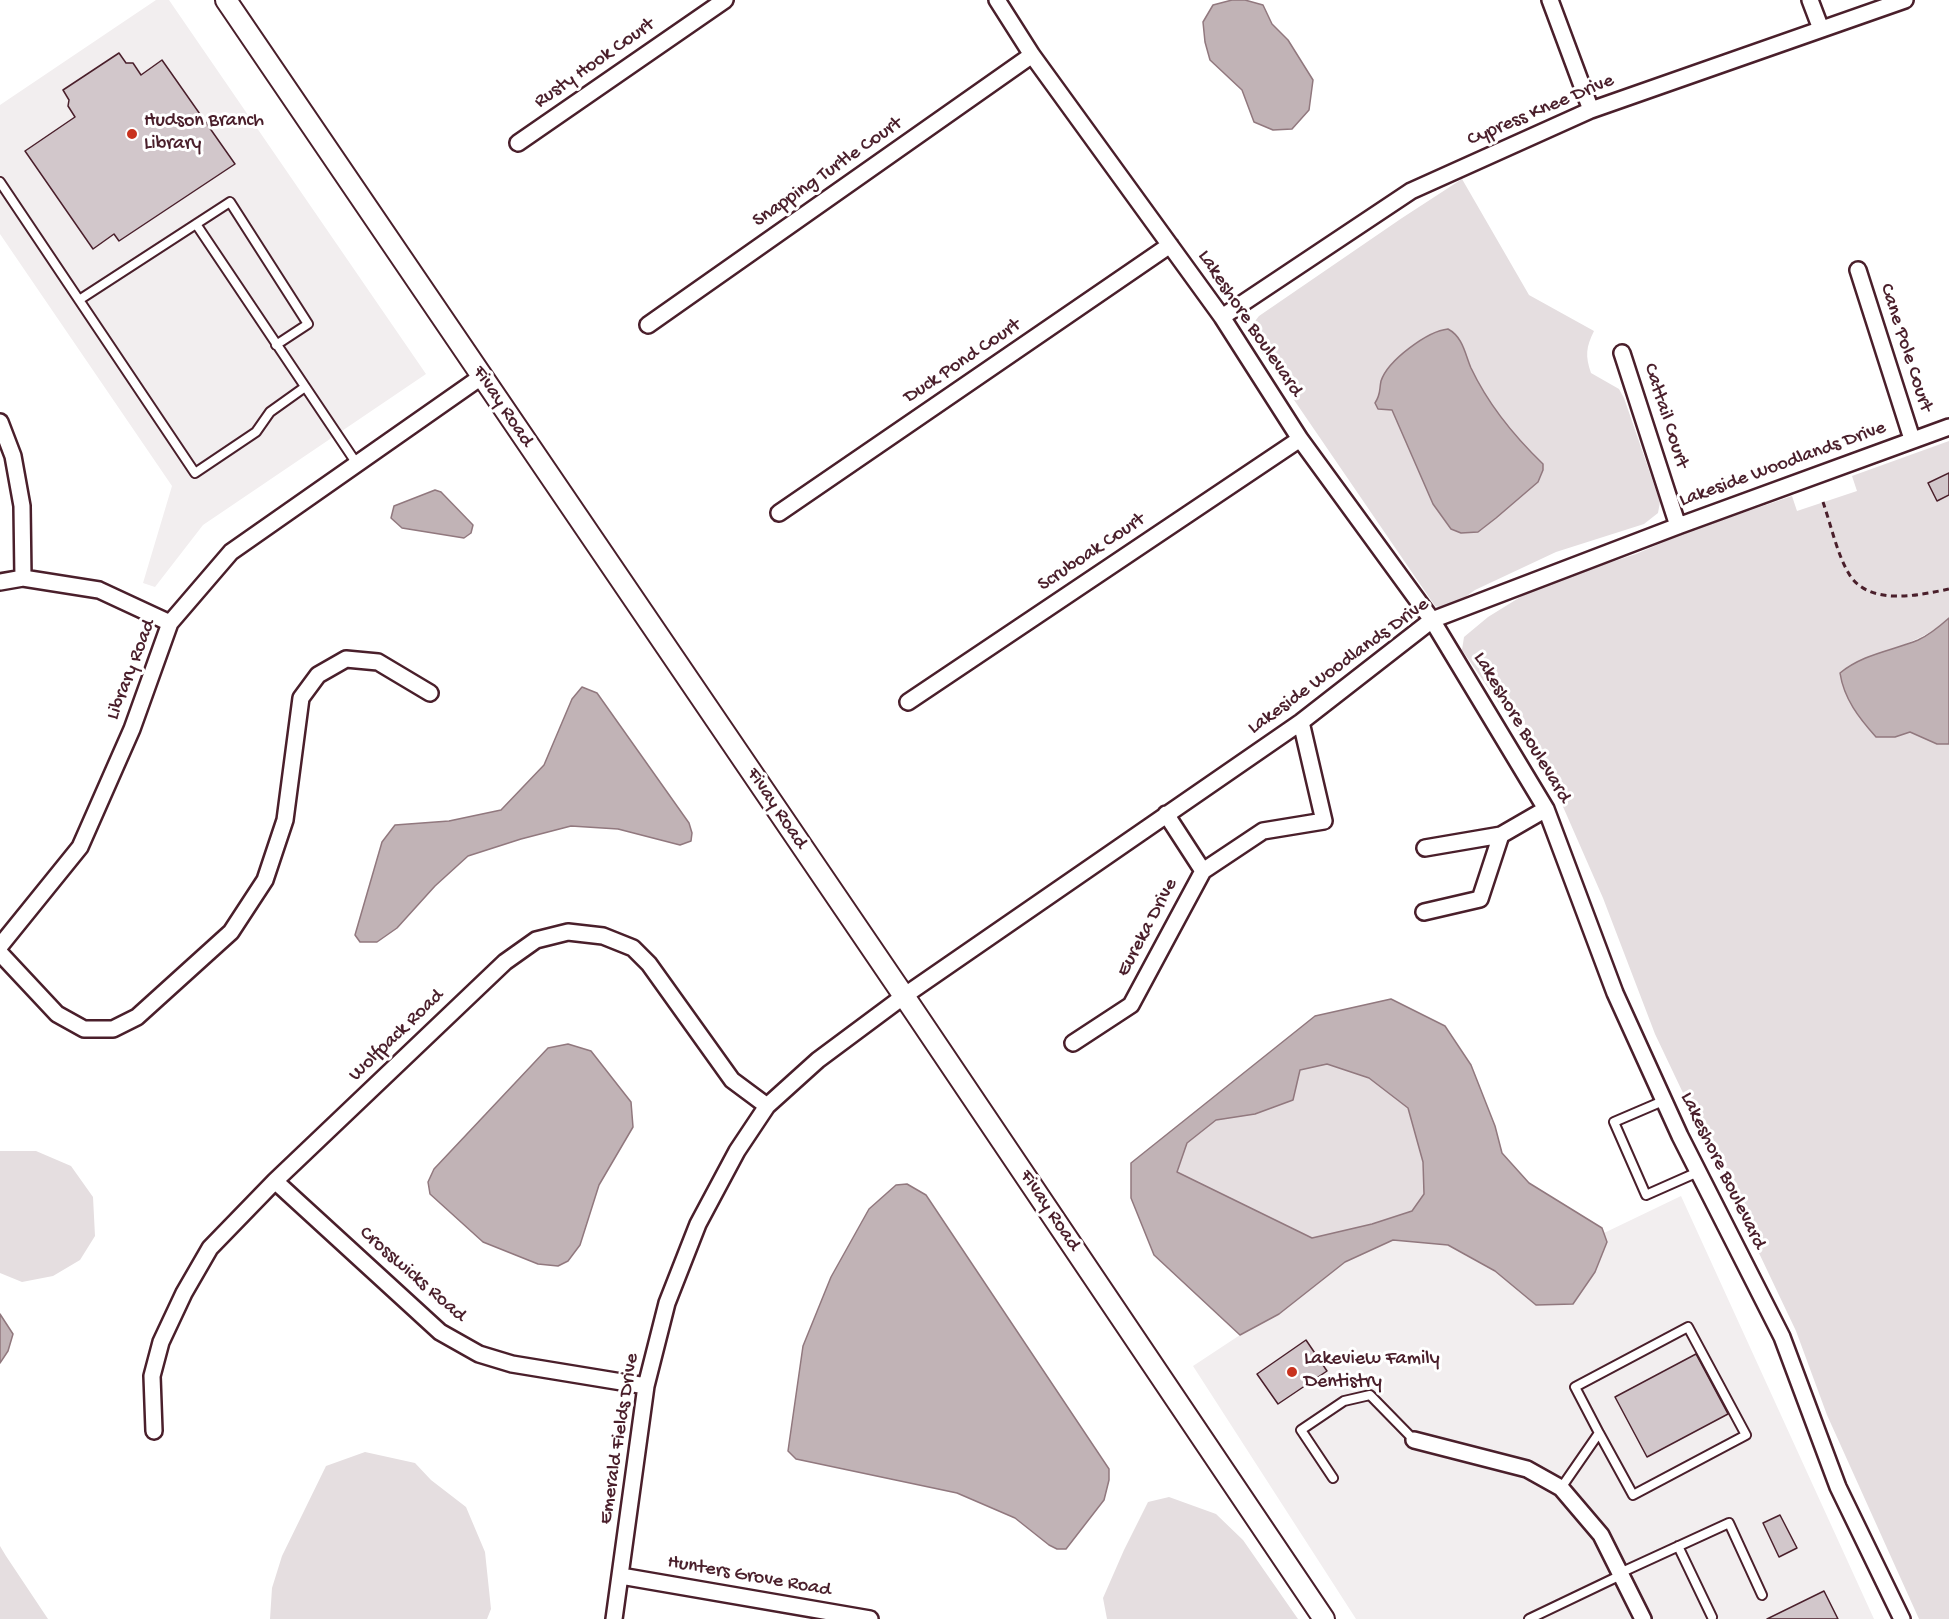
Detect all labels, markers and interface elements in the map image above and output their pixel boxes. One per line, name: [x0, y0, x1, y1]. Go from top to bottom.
street label: Rusty Hook Court: [530, 14, 660, 114]
street label: Cypress Knee Drive: [1464, 69, 1618, 153]
place label: Hudson Branch Library: [144, 110, 264, 157]
street label: Snapping Turtle Court: [749, 112, 907, 234]
marker: Hudson Branch Library: [125, 127, 139, 141]
street label: Lakeshore Boulevard: [1191, 246, 1307, 402]
street label: Cane Pole Court: [1873, 281, 1937, 415]
street label: Duck Pond Court: [900, 314, 1026, 410]
street label: Cattail Court: [1637, 361, 1693, 471]
street label: Fivay Road: [466, 362, 538, 452]
street label: Lakeside Woodlands Drive: [1676, 416, 1890, 514]
street label: Scruboak Court: [1034, 508, 1150, 598]
street label: Lakeside Woodlands Drive: [1244, 593, 1434, 741]
street label: Library Road: [102, 616, 162, 724]
street label: Lakeshore Boulevard: [1466, 648, 1576, 808]
street label: Fivay Road: [740, 764, 812, 854]
street label: Eureka Drive: [1112, 875, 1184, 981]
street label: Wolfpack Road: [344, 985, 450, 1087]
street label: Lakeshore Boulevard: [1674, 1089, 1770, 1253]
street label: Fivay Road: [1013, 1166, 1085, 1256]
street label: Crosswicks Road: [353, 1222, 471, 1328]
place label: Lakeview Family Dentistry: [1304, 1348, 1440, 1395]
street label: Emerald Fields Drive: [595, 1352, 645, 1526]
marker: Lakeview Family Dentistry: [1285, 1365, 1299, 1379]
street label: Hunters Grove Road: [665, 1551, 833, 1603]

